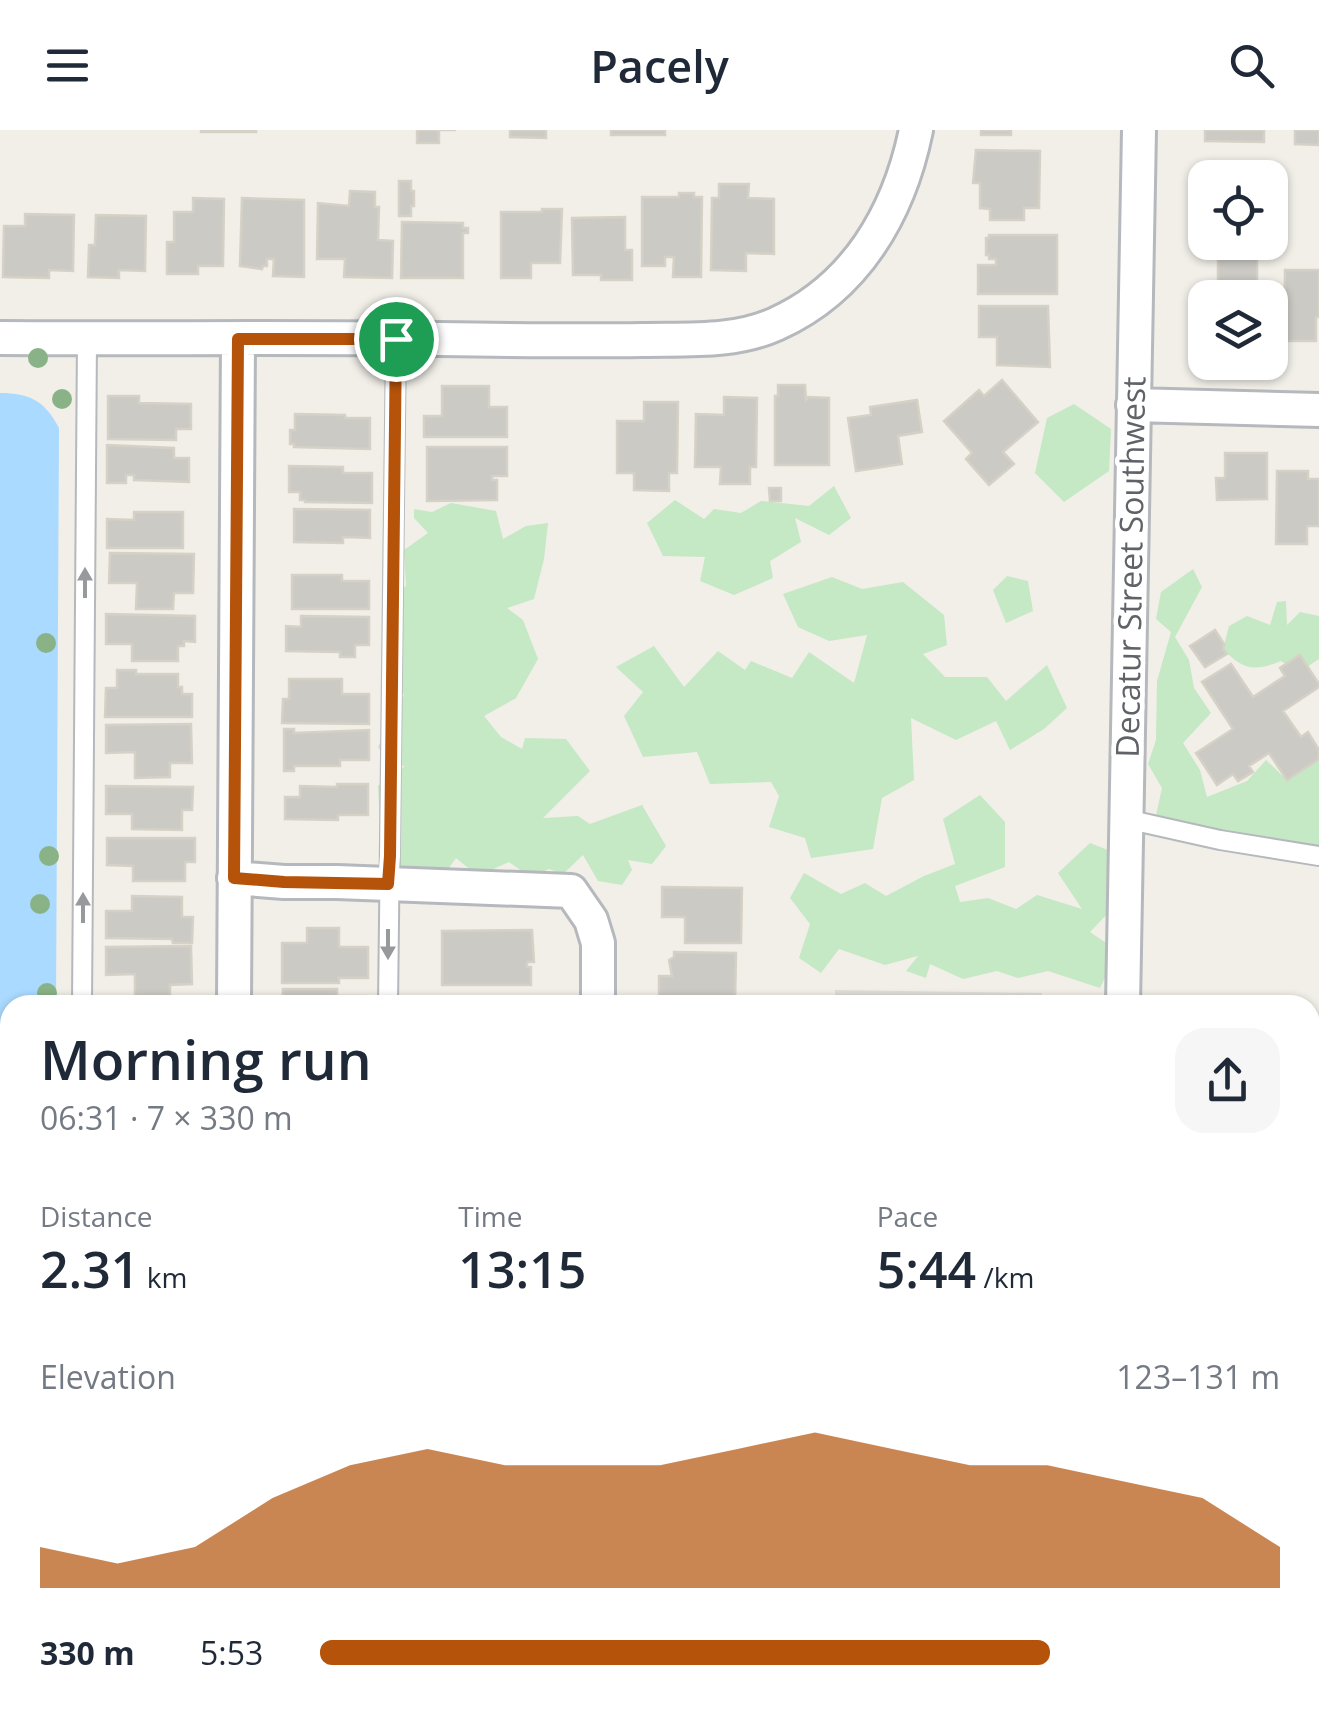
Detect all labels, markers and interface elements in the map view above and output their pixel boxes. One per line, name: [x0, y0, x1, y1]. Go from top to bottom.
text: Pacely: [590, 35, 729, 96]
icon: menu: [40, 38, 95, 93]
icon: search: [1224, 38, 1279, 93]
map controls: [1188, 160, 1288, 380]
button: locate: [1188, 160, 1288, 260]
button: layers: [1188, 280, 1288, 380]
pin: [354, 297, 439, 382]
icon: arrive: [369, 312, 424, 367]
street label: Decatur Street Southwest: [1105, 376, 1154, 758]
one-way arrow: [77, 566, 93, 598]
one-way arrow: [75, 891, 91, 923]
one-way arrow: [380, 929, 396, 961]
text: Morning run: [40, 1021, 372, 1096]
button: share: [1175, 1028, 1280, 1133]
text: 06:31 · 7 × 330 m: [40, 1096, 293, 1139]
text: Distance: [40, 1197, 153, 1235]
text: Time: [458, 1197, 522, 1235]
text: Pace: [877, 1197, 938, 1235]
text: 2.31: [40, 1235, 139, 1303]
text: 13:15: [458, 1235, 586, 1303]
text: 5:44: [877, 1235, 976, 1303]
text: km: [139, 1258, 187, 1296]
text: /km: [976, 1258, 1034, 1296]
text: Elevation: [40, 1355, 176, 1398]
text: 123–131 m: [1116, 1355, 1280, 1398]
text: 330 m: [40, 1631, 135, 1674]
text: 5:53: [200, 1631, 263, 1674]

